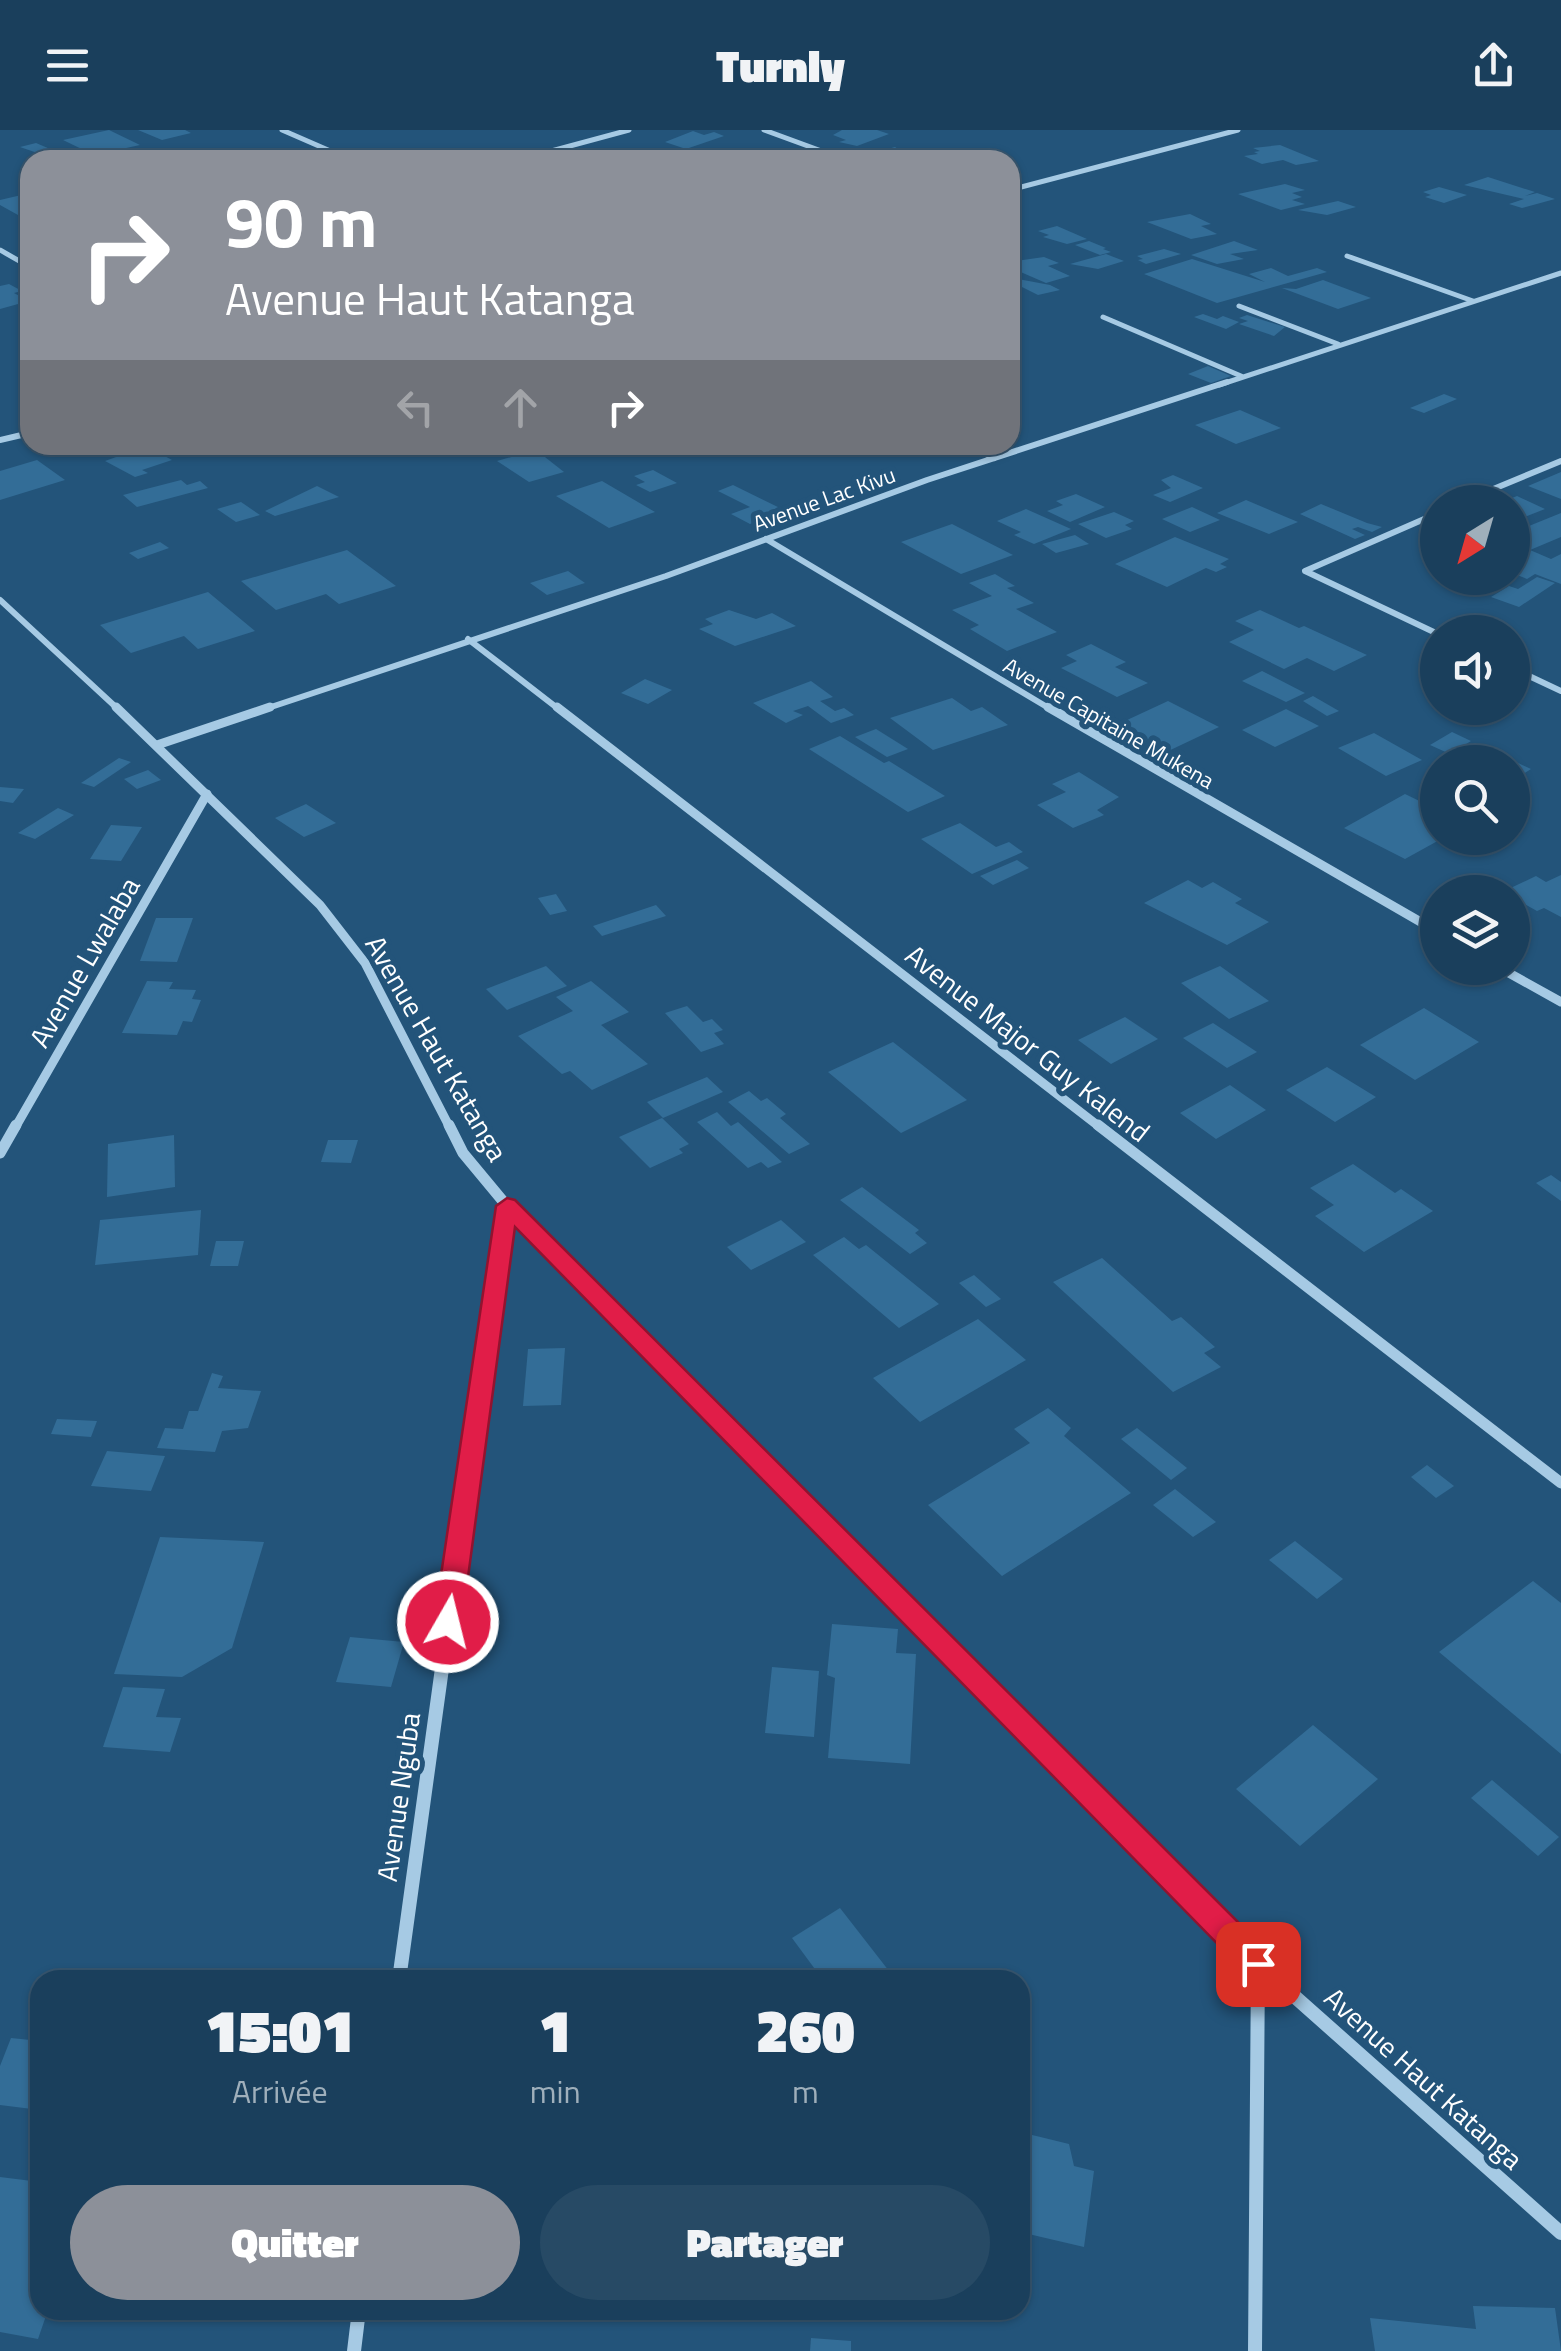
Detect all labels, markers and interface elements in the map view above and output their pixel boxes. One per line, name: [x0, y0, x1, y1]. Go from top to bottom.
text: Turnly: [716, 31, 845, 99]
icon: menu: [40, 38, 95, 93]
icon: share: [1466, 38, 1521, 93]
text: 90 m: [225, 168, 378, 274]
icon: right: [60, 190, 190, 320]
text: Avenue Haut Katanga: [225, 264, 635, 332]
icon: left: [388, 380, 443, 435]
icon: ahead: [493, 380, 548, 435]
icon: right: [598, 380, 653, 435]
street label: Avenue Lac Kivu: [748, 458, 900, 540]
north arrow: [1420, 485, 1530, 595]
map controls: [1420, 485, 1530, 985]
button: sound: [1420, 615, 1530, 725]
street label: Avenue Capitaine Mukena: [997, 649, 1221, 797]
button: search: [1420, 745, 1530, 855]
street label: Avenue Lwalaba: [18, 869, 150, 1055]
button: layers: [1420, 875, 1530, 985]
street label: Avenue Haut Katanga: [355, 927, 519, 1169]
street label: Avenue Major Guy Kalend: [896, 934, 1160, 1152]
position arrow: [396, 1570, 500, 1674]
street label: Avenue Nguba: [365, 1710, 431, 1884]
pin: [1216, 1922, 1301, 2007]
icon: arrive: [1231, 1937, 1286, 1992]
street label: Avenue Haut Katanga: [1315, 1977, 1533, 2179]
text: 15:01: [205, 1984, 354, 2075]
text: 1: [539, 1984, 572, 2075]
text: 260: [756, 1984, 855, 2075]
text: Arrivée: [232, 2067, 328, 2115]
text: min: [530, 2067, 581, 2115]
text: m: [792, 2067, 819, 2115]
button: Quitter: [70, 2185, 520, 2300]
button: Partager: [540, 2185, 990, 2300]

